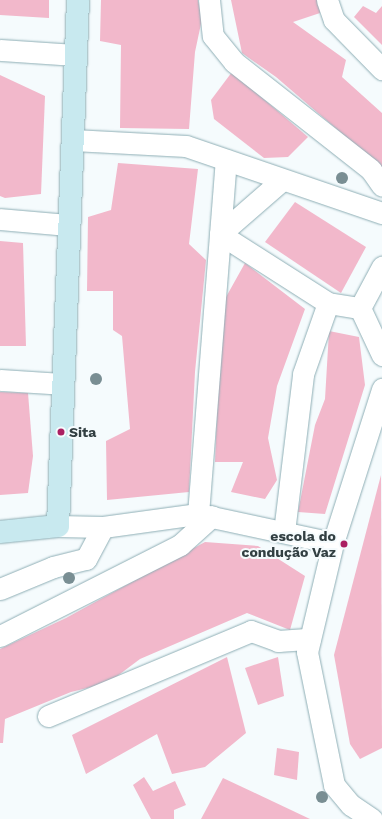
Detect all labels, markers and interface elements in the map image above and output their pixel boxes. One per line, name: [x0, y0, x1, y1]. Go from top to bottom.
place label: Sita: [69, 424, 96, 440]
marker: Sita: [56, 427, 66, 437]
place label: escola do condução Vaz: [241, 528, 336, 560]
marker: escola do condução Vaz: [339, 539, 349, 549]

